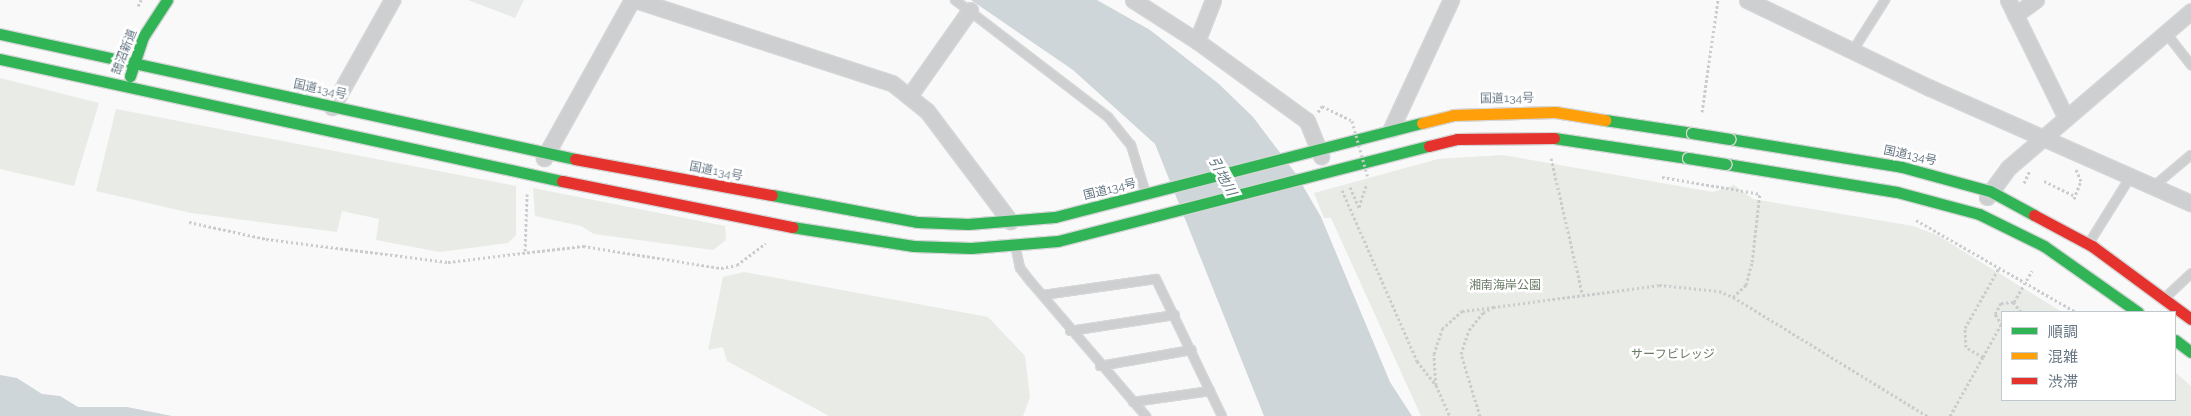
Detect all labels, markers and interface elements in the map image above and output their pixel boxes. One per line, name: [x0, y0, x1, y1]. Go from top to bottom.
street label: 鵠沼新道: [110, 27, 140, 77]
street label: 国道134号: [292, 77, 348, 103]
street label: 国道134号: [1480, 91, 1534, 107]
street label: 国道134号: [1882, 143, 1938, 169]
water label: 引地川: [1206, 154, 1240, 198]
street label: 国道134号: [688, 160, 744, 184]
street label: 国道134号: [1082, 176, 1138, 204]
park label: 湘南海岸公園: [1469, 279, 1541, 293]
legend: [2001, 311, 2176, 401]
text: 順調: [2048, 323, 2078, 341]
park label: サーフビレッジ: [1631, 348, 1715, 362]
text: 混雑: [2048, 348, 2078, 366]
text: 渋滞: [2048, 373, 2078, 391]

